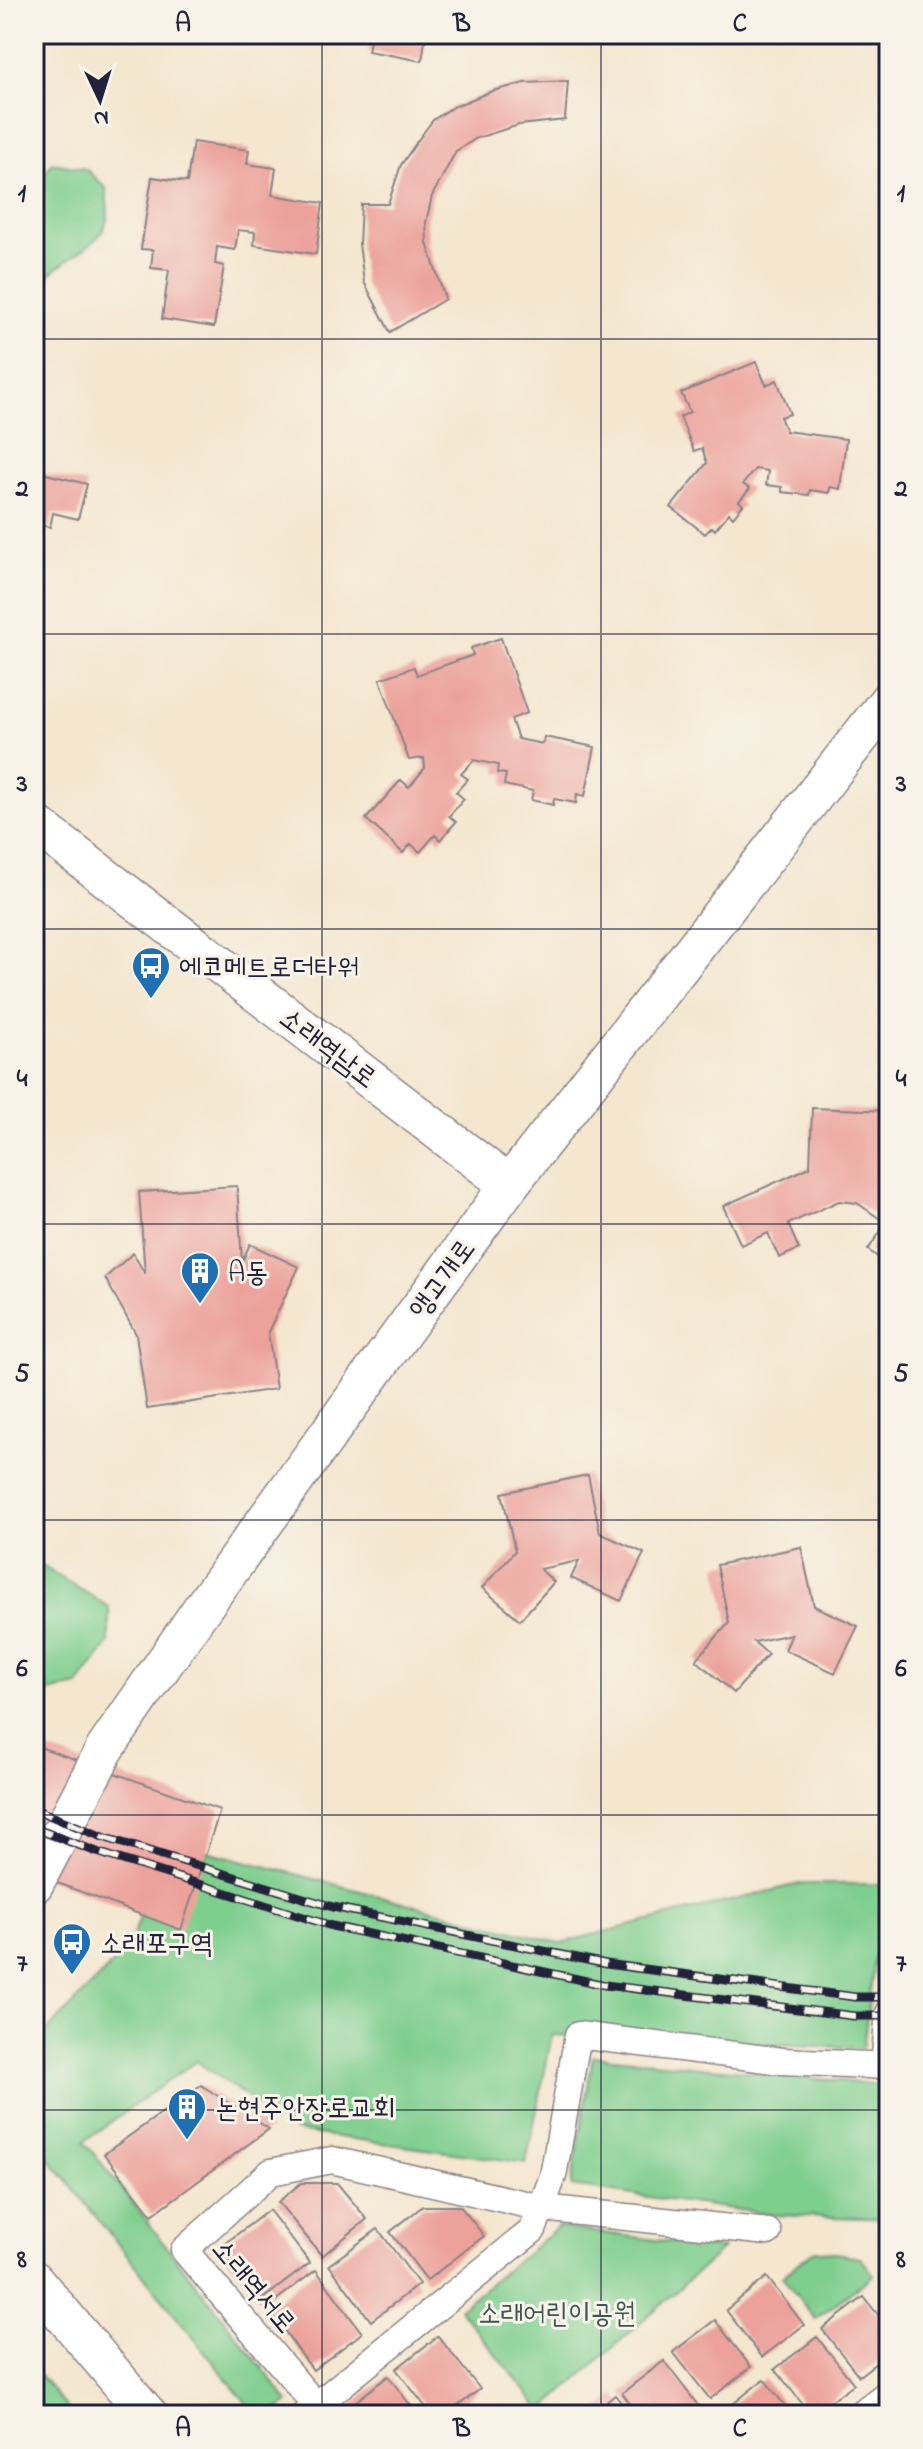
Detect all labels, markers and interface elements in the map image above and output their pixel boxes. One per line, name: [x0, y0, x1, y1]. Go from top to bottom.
text: A: [175, 6, 191, 44]
text: B: [452, 6, 471, 44]
text: C: [733, 6, 747, 44]
north arrow: [60, 60, 140, 140]
text: N: [93, 100, 110, 133]
text: 1: [18, 176, 27, 214]
text: 1: [897, 176, 906, 214]
text: 2: [15, 471, 29, 509]
text: 2: [894, 471, 908, 509]
text: 3: [16, 766, 28, 804]
text: 3: [895, 766, 907, 804]
bus stop icon: 에코메트로더타워: [130, 945, 172, 1000]
place label: 에코메트로더타워: [179, 949, 359, 990]
street label: 소래역남로: [270, 1000, 384, 1100]
text: 4: [17, 1061, 28, 1099]
text: 4: [896, 1061, 907, 1099]
street label: 앵고개로: [401, 1232, 487, 1329]
building icon: A동: [179, 1250, 221, 1305]
place label: A동: [228, 1254, 268, 1295]
text: 5: [15, 1356, 30, 1394]
text: 5: [894, 1356, 909, 1394]
text: 6: [16, 1651, 28, 1689]
text: 6: [895, 1651, 907, 1689]
bus stop icon: 소래포구역: [51, 1921, 93, 1976]
place label: 소래포구역: [100, 1925, 213, 1966]
text: 7: [17, 1946, 28, 1984]
text: 7: [896, 1946, 907, 1984]
building icon: 논현주안장로교회: [166, 2086, 208, 2141]
place label: 논현주안장로교회: [215, 2090, 395, 2131]
street label: 소래역서로: [200, 2231, 304, 2344]
text: 8: [16, 2242, 27, 2280]
text: 8: [895, 2242, 906, 2280]
park label: 소래어린이공원: [478, 2295, 636, 2336]
text: A: [175, 2411, 191, 2449]
text: B: [452, 2411, 471, 2449]
text: C: [733, 2411, 747, 2449]

